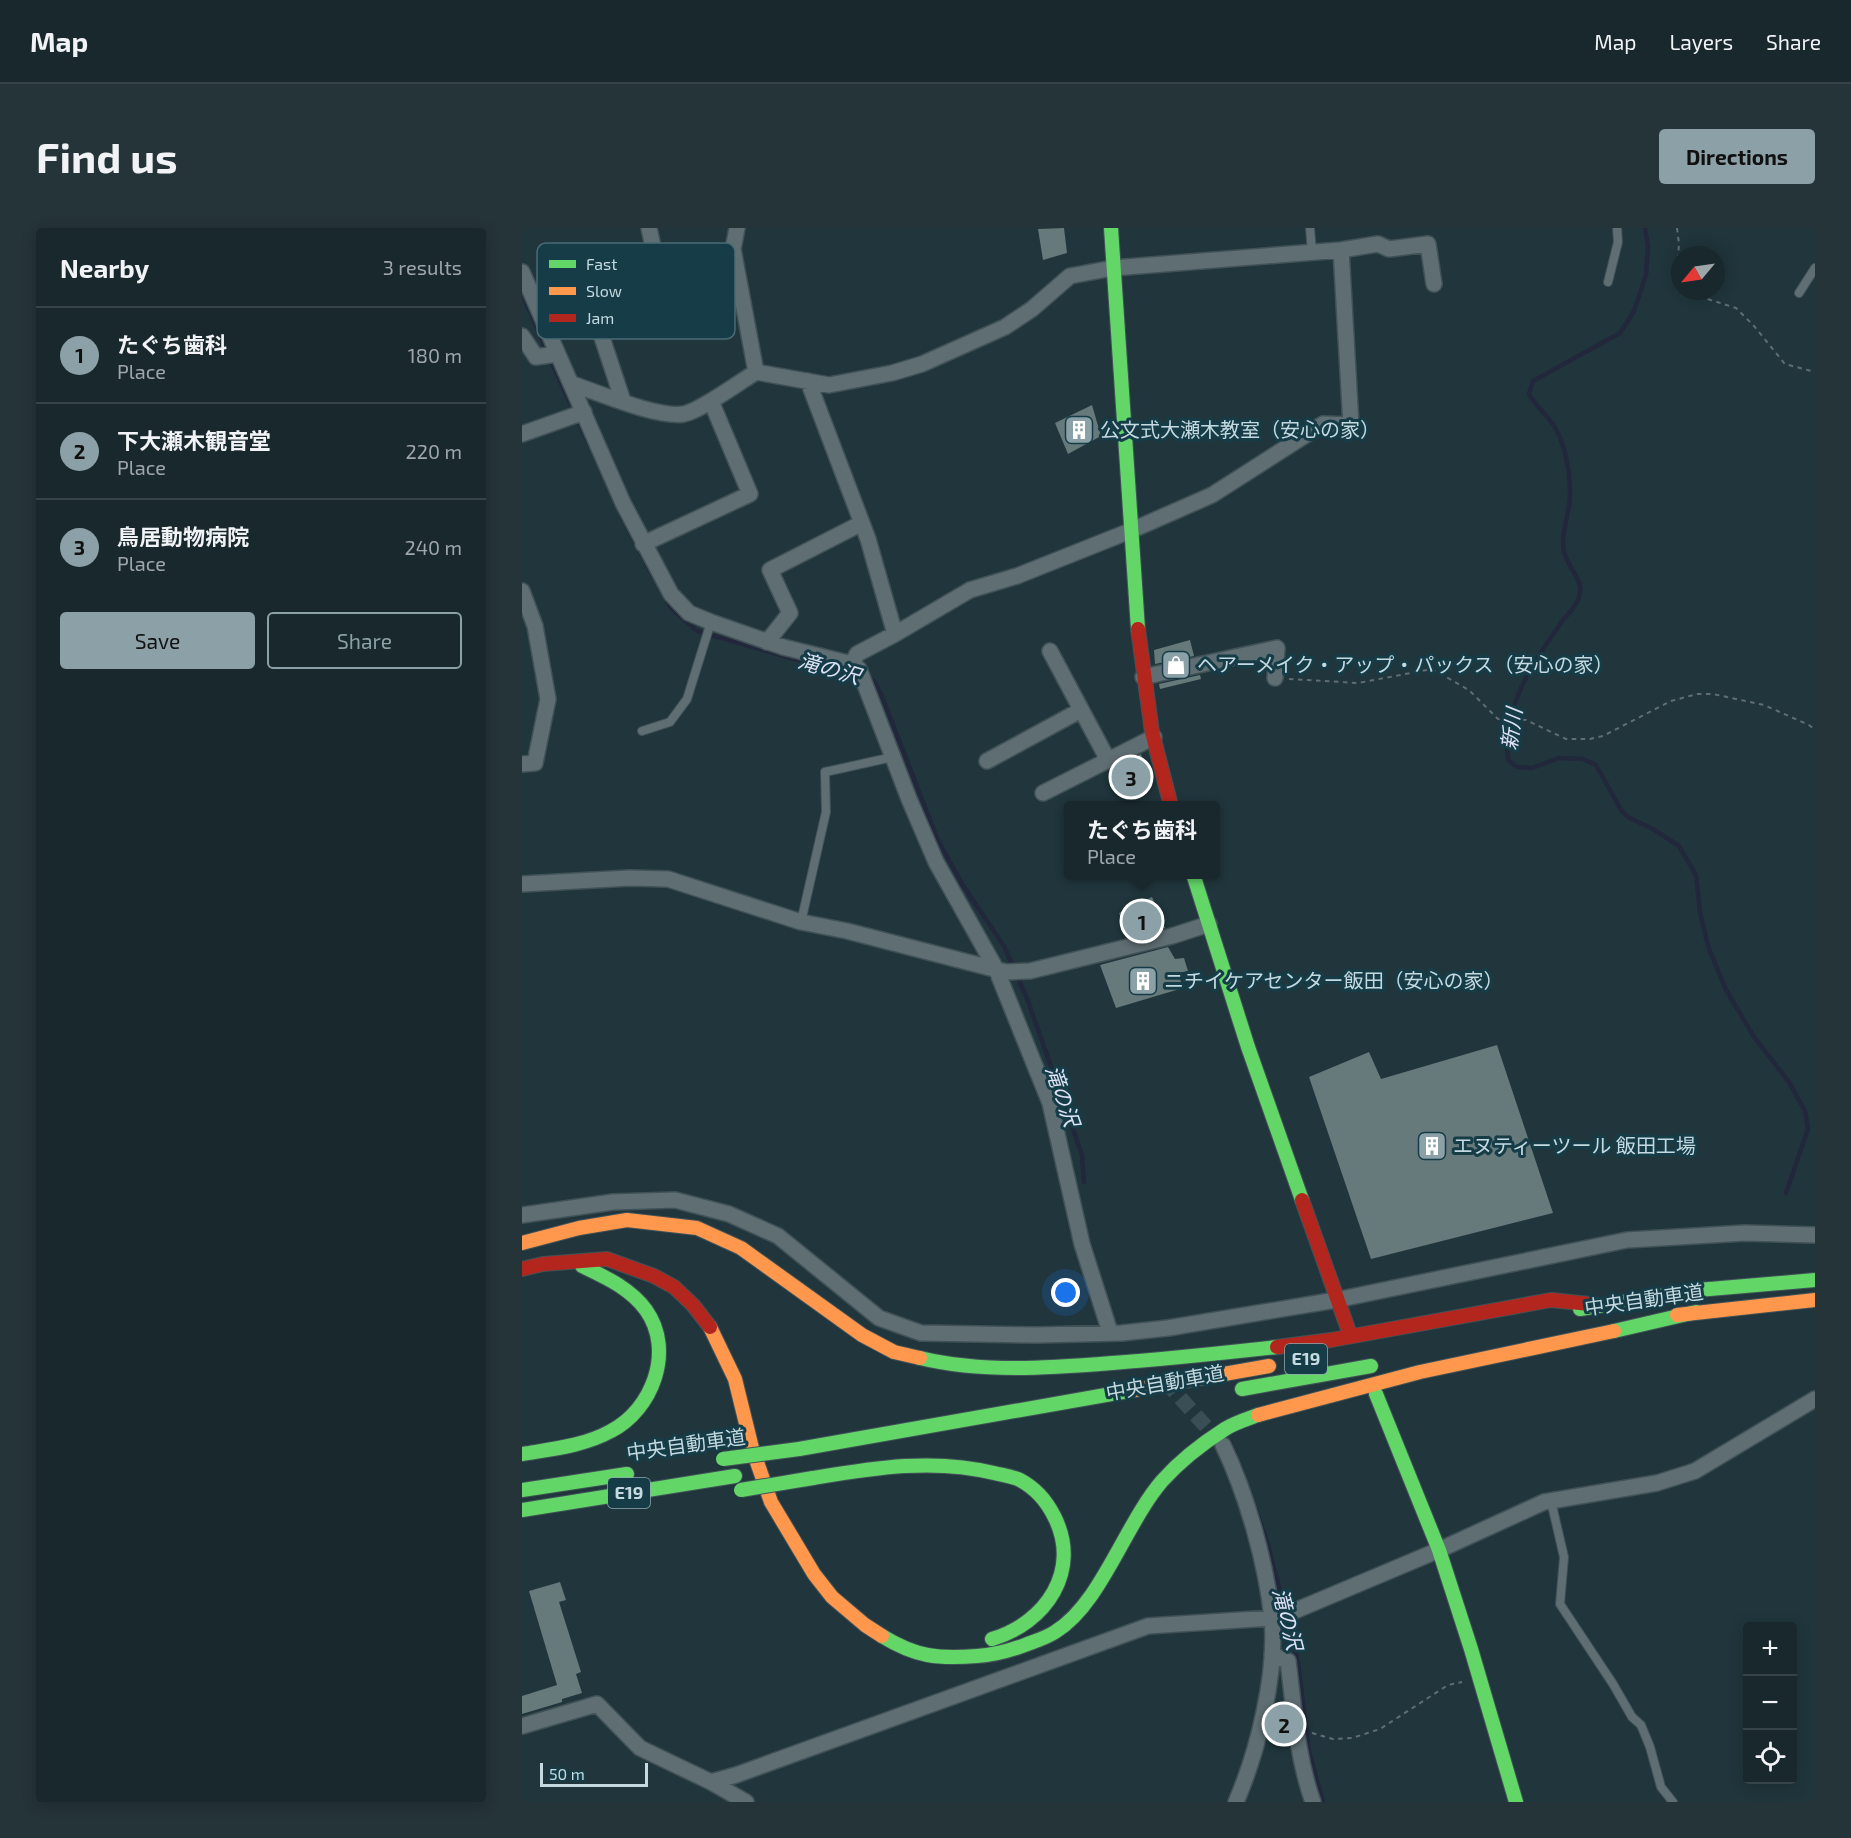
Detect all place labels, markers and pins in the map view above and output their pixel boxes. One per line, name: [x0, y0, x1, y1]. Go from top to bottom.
building icon: 公文式大瀬木教室（安心の家）: [1063, 414, 1095, 446]
place label: 公文式大瀬木教室（安心の家）: [1100, 417, 1380, 441]
shop icon: ヘアーメイク・アップ・パックス（安心の家）: [1160, 649, 1192, 681]
place label: ヘアーメイク・アップ・パックス（安心の家）: [1197, 652, 1614, 676]
pin: 3: [1112, 754, 1150, 800]
pin: 1: [1122, 898, 1162, 944]
building icon: ニチイケアセンター飯田（安心の家）: [1127, 965, 1159, 997]
place label: ニチイケアセンター飯田（安心の家）: [1164, 968, 1504, 992]
building icon: エヌティーツール 飯田工場: [1416, 1130, 1448, 1162]
place label: エヌティーツール 飯田工場: [1453, 1133, 1696, 1157]
pin: 2: [1264, 1702, 1304, 1746]

